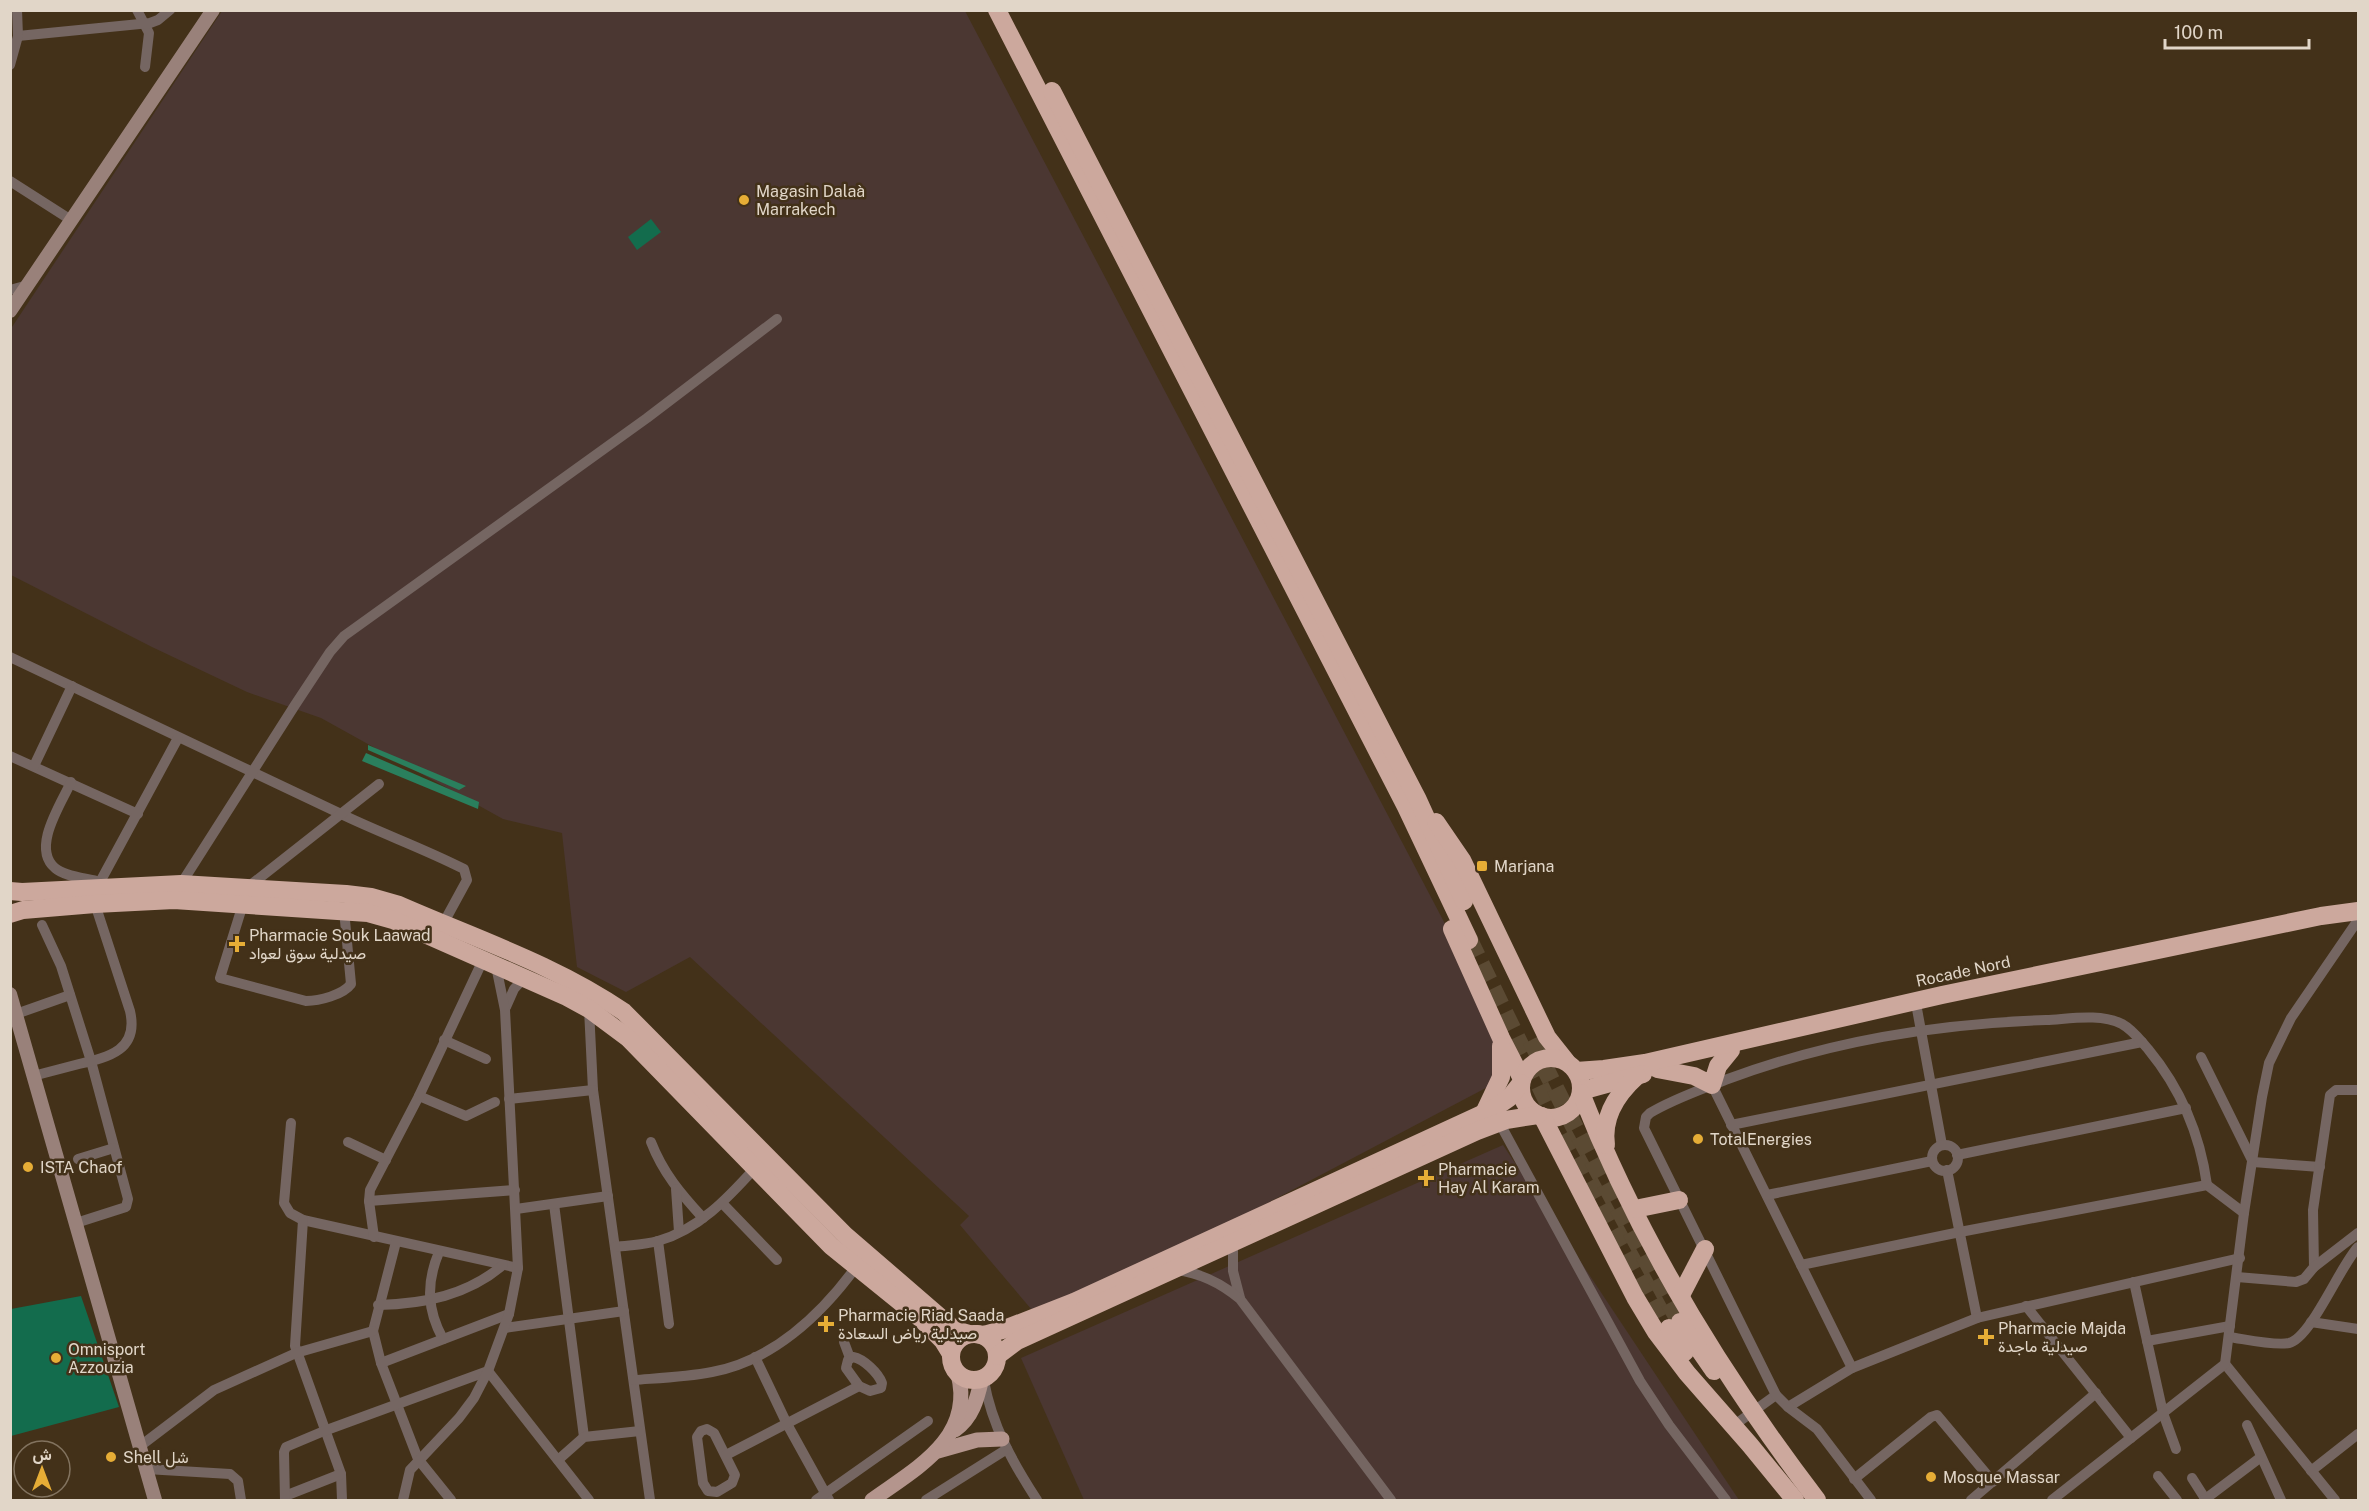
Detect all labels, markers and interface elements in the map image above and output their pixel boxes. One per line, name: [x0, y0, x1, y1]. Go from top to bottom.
scale bar: [2165, 12, 2309, 50]
text: 100 m: [2174, 22, 2223, 43]
place label: Magasin Dalaà Marrakech: [756, 182, 865, 219]
marker: Magasin Dalaà Marrakech: [737, 193, 751, 207]
place label: Marjana: [1494, 857, 1554, 876]
marker: Marjana: [1475, 859, 1489, 873]
place label: Pharmacie Souk Laawad صيدلية سوق لعواد: [249, 926, 431, 964]
marker: Pharmacie Souk Laawad صيدلية سوق لعواد: [230, 937, 244, 951]
street label: Rocade Nord: [1914, 952, 2012, 991]
place label: TotalEnergies: [1710, 1130, 1812, 1149]
marker: TotalEnergies: [1691, 1132, 1705, 1146]
place label: ISTA Chaof: [40, 1158, 122, 1177]
marker: ISTA Chaof: [21, 1160, 35, 1174]
place label: Pharmacie Hay Al Karam: [1438, 1160, 1540, 1197]
marker: Pharmacie Hay Al Karam: [1419, 1171, 1433, 1185]
place label: Pharmacie Riad Saada صيدلية رياض السعادة: [838, 1306, 1004, 1344]
marker: Pharmacie Riad Saada صيدلية رياض السعادة: [819, 1317, 833, 1331]
place label: Pharmacie Majda صيدلية ماجدة: [1998, 1319, 2126, 1356]
marker: Pharmacie Majda صيدلية ماجدة: [1979, 1330, 1993, 1344]
place label: Omnisport Azzouzia: [68, 1340, 146, 1377]
marker: Omnisport Azzouzia: [49, 1351, 63, 1365]
north arrow: [12, 1439, 72, 1499]
text: ش: [32, 1445, 52, 1464]
place label: Shell شل: [123, 1448, 189, 1468]
marker: Shell شل: [104, 1450, 118, 1464]
place label: Mosque Massar: [1943, 1468, 2060, 1487]
marker: Mosque Massar: [1924, 1470, 1938, 1484]

